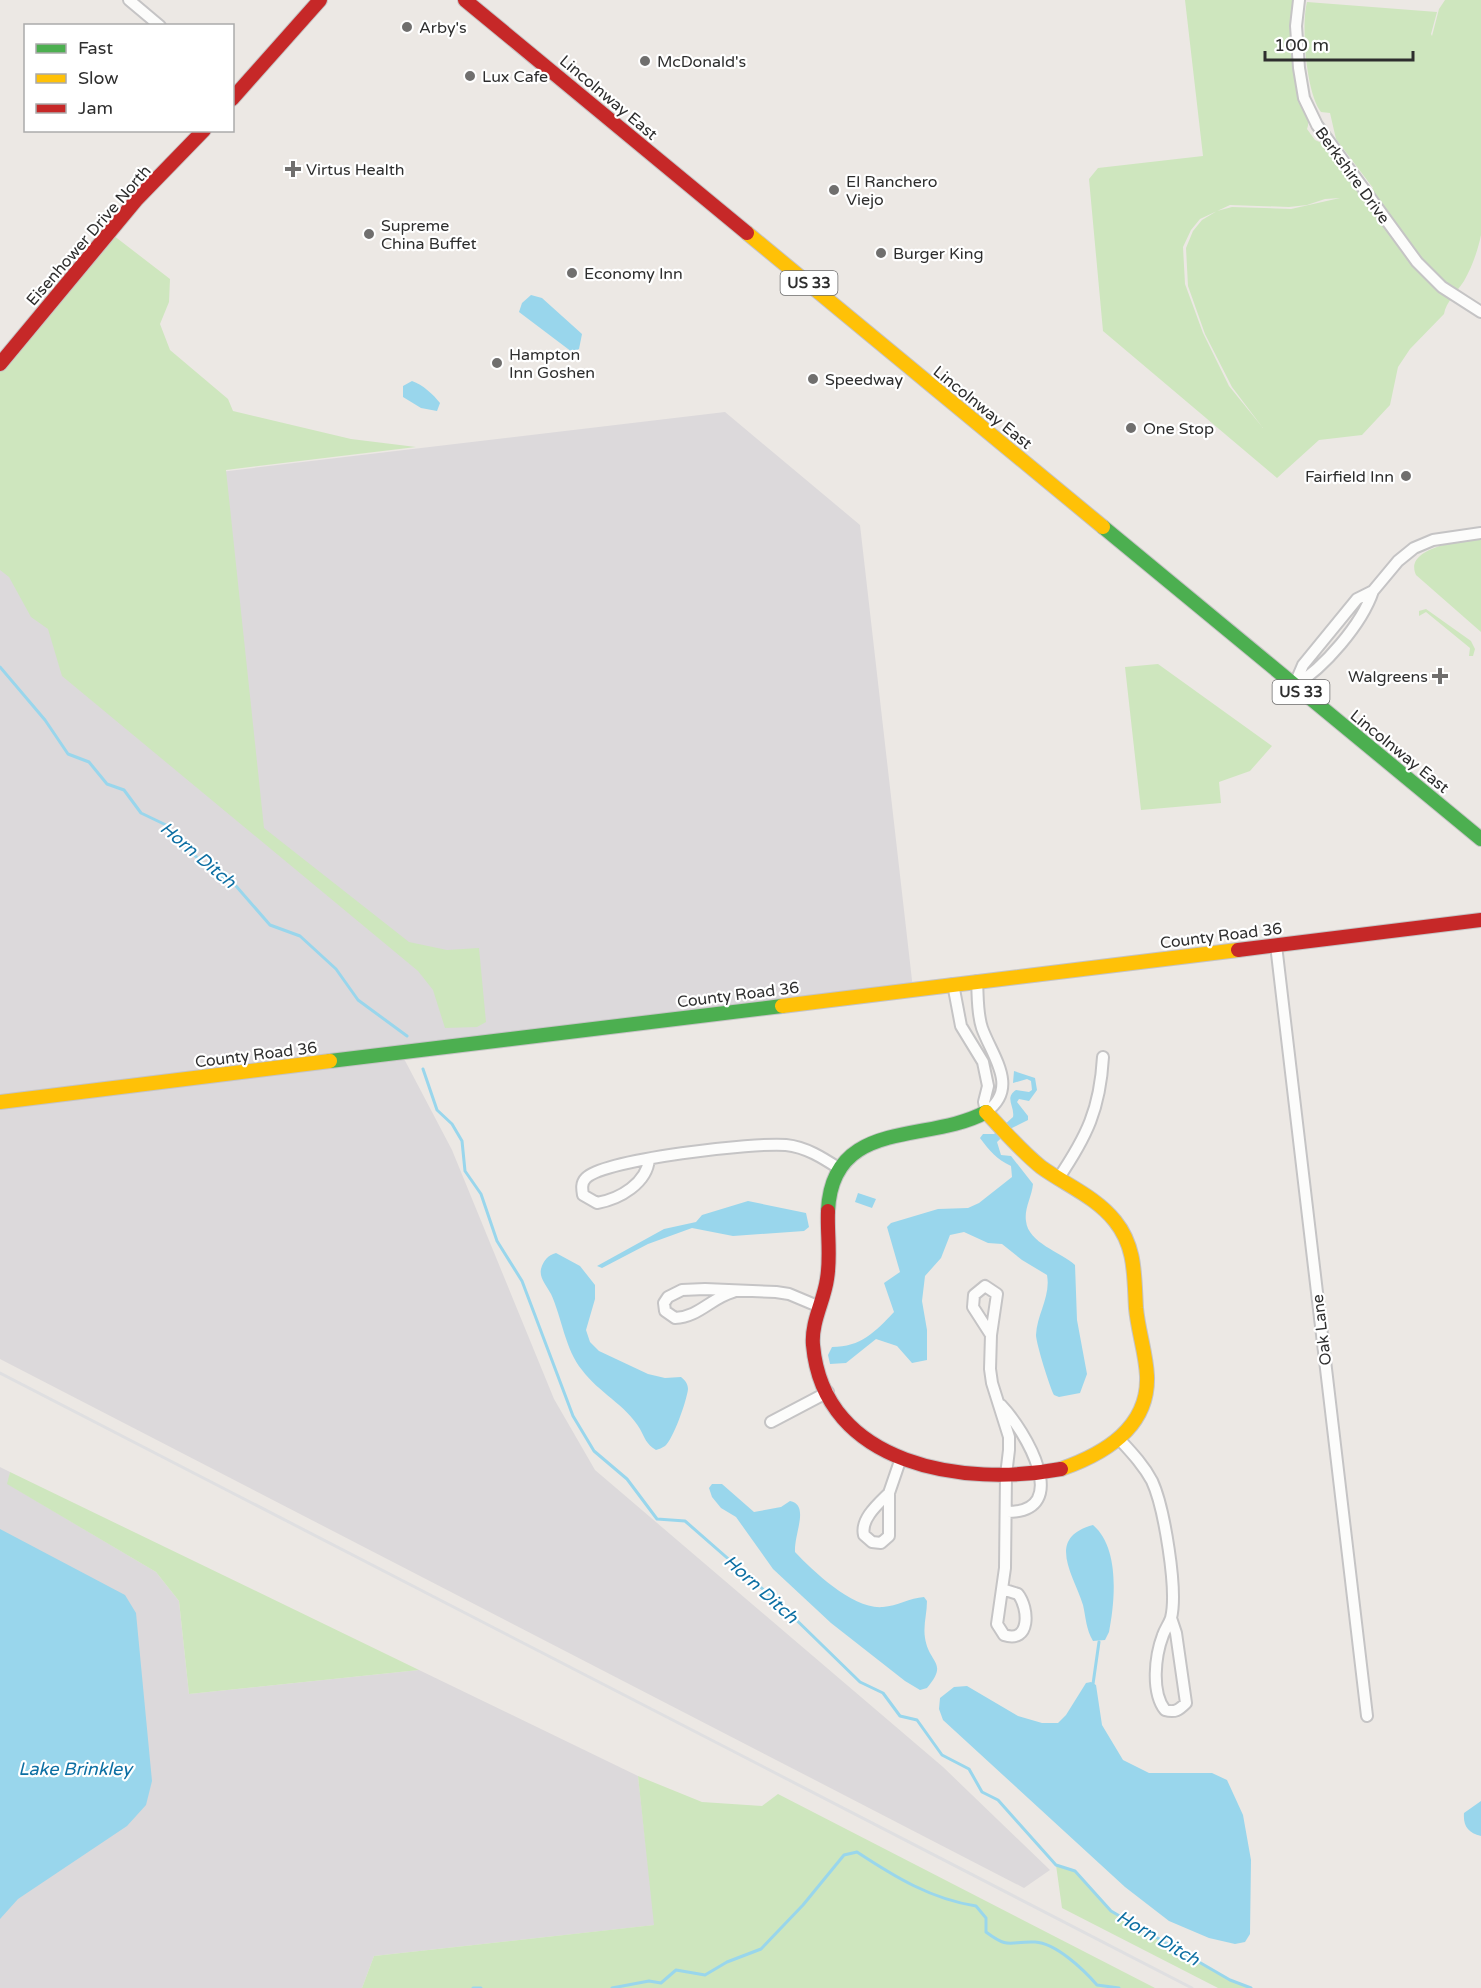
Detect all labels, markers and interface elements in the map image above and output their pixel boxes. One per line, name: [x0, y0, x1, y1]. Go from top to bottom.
place label: Arby's: [419, 18, 467, 38]
marker: Arby's: [400, 20, 414, 34]
legend: [24, 24, 234, 132]
scale bar: [1265, 24, 1414, 62]
text: 100 m: [1274, 34, 1329, 56]
text: Fast: [78, 37, 113, 59]
street label: Lincolnway East: [555, 51, 661, 145]
place label: McDonald's: [657, 52, 746, 72]
marker: McDonald's: [638, 54, 652, 68]
text: Slow: [78, 67, 119, 89]
place label: Lux Cafe: [482, 67, 548, 87]
marker: Lux Cafe: [463, 69, 477, 83]
text: Jam: [78, 97, 113, 119]
street label: Berkshire Drive: [1310, 123, 1394, 228]
marker: Virtus Health: [284, 160, 302, 178]
place label: Virtus Health: [306, 160, 405, 180]
street label: Eisenhower Drive North: [22, 161, 155, 310]
place label: El Ranchero Viejo: [846, 172, 937, 210]
marker: El Ranchero Viejo: [827, 183, 841, 197]
place label: Supreme China Buffet: [381, 216, 477, 254]
marker: Supreme China Buffet: [362, 227, 376, 241]
place label: Burger King: [893, 244, 984, 264]
marker: Burger King: [874, 246, 888, 260]
place label: Economy Inn: [584, 264, 683, 284]
marker: Economy Inn: [565, 266, 579, 280]
road number: US 33: [780, 271, 838, 295]
place label: Hampton Inn Goshen: [509, 345, 595, 383]
marker: Hampton Inn Goshen: [490, 356, 504, 370]
street label: Lincolnway East: [929, 362, 1036, 454]
place label: Speedway: [825, 370, 903, 390]
marker: Speedway: [806, 372, 820, 386]
place label: One Stop: [1143, 419, 1214, 439]
marker: One Stop: [1124, 421, 1138, 435]
place label: Fairfield Inn: [1305, 467, 1394, 487]
marker: Fairfield Inn: [1399, 469, 1413, 483]
place label: Walgreens: [1348, 667, 1428, 687]
marker: Walgreens: [1433, 669, 1447, 683]
road number: US 33: [1272, 680, 1330, 704]
street label: Lincolnway East: [1346, 706, 1453, 798]
water label: Horn Ditch: [156, 817, 241, 894]
street label: County Road 36: [1159, 919, 1283, 953]
street label: County Road 36: [676, 978, 800, 1012]
street label: County Road 36: [194, 1038, 318, 1072]
street label: Oak Lane: [1308, 1293, 1336, 1367]
water label: Horn Ditch: [719, 1550, 803, 1629]
water label: Lake Brinkley: [18, 1758, 134, 1780]
water label: Horn Ditch: [1113, 1905, 1204, 1971]

